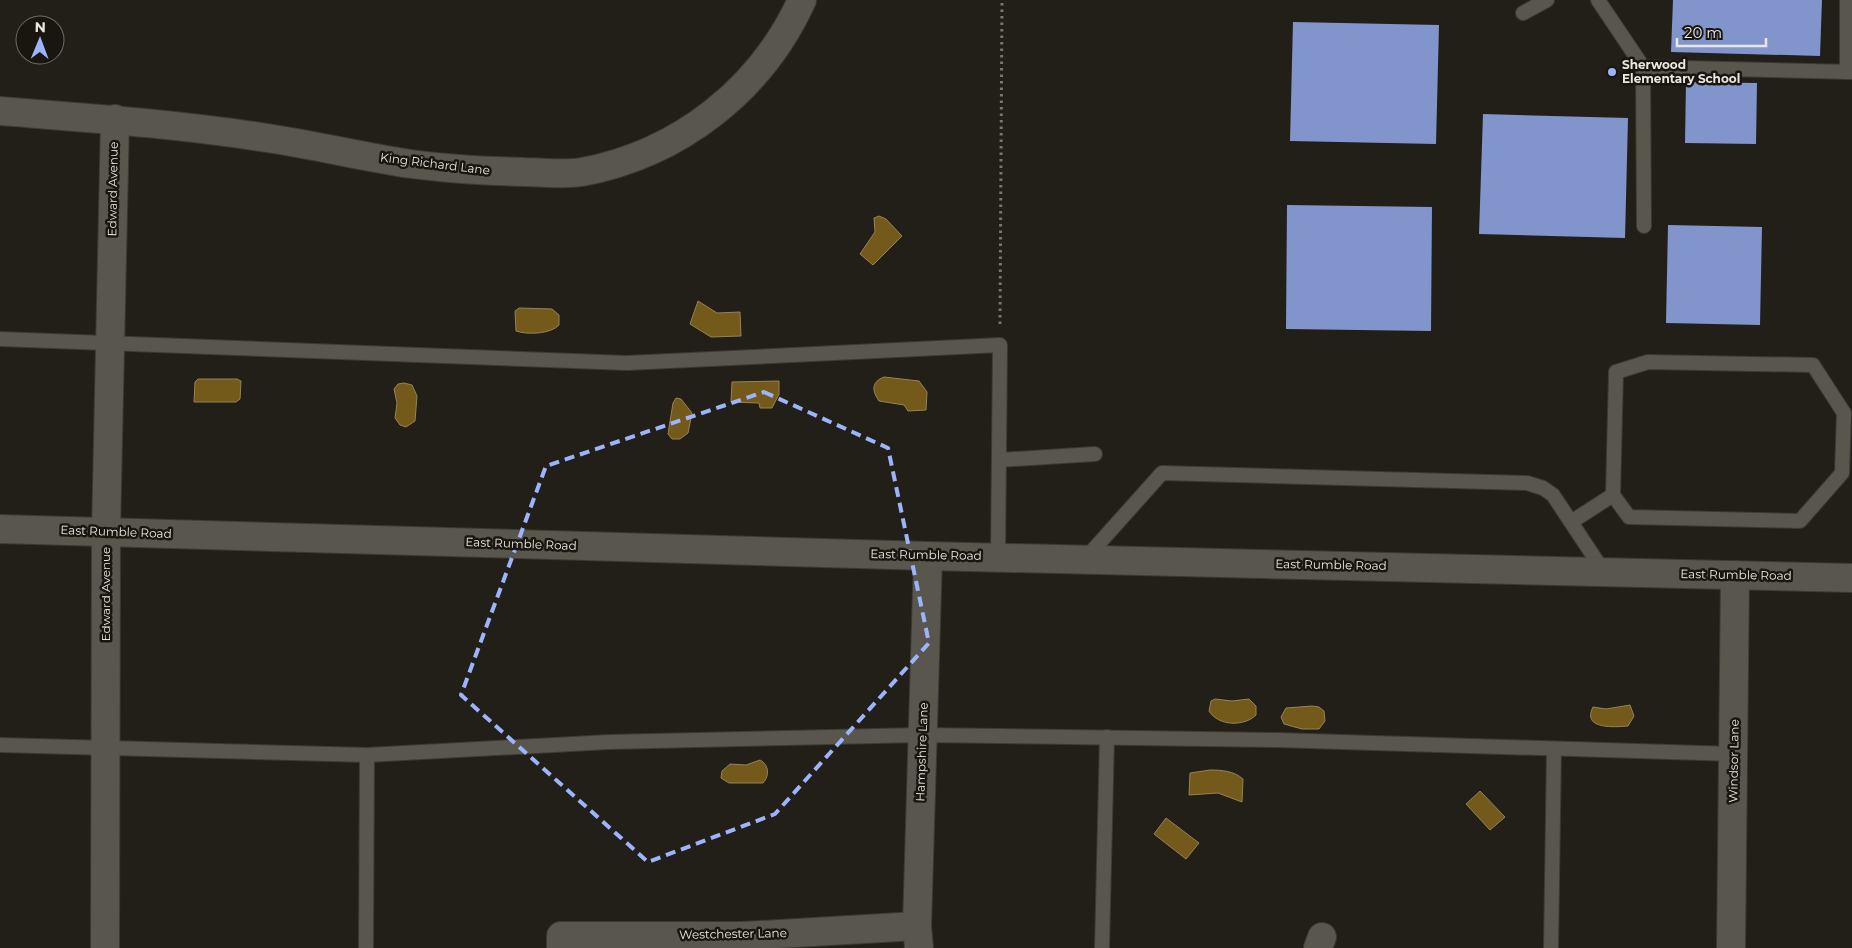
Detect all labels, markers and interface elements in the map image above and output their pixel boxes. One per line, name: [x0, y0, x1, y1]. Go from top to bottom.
north arrow: [15, 15, 65, 65]
scale bar: [1677, 15, 1766, 47]
text: N: [34, 18, 46, 36]
text: 20 m: [1684, 23, 1722, 42]
place label: Sherwood Elementary School: [1622, 57, 1740, 86]
marker: Sherwood Elementary School: [1606, 66, 1618, 78]
street label: Edward Avenue: [104, 142, 121, 236]
street label: King Richard Lane: [379, 149, 491, 178]
street label: East Rumble Road: [60, 522, 172, 541]
street label: East Rumble Road: [465, 534, 577, 553]
street label: East Rumble Road: [870, 546, 982, 563]
street label: Edward Avenue: [98, 547, 113, 641]
street label: East Rumble Road: [1275, 556, 1387, 573]
street label: East Rumble Road: [1680, 566, 1792, 583]
street label: Hampshire Lane: [912, 702, 931, 802]
street label: Windsor Lane: [1725, 719, 1742, 803]
street label: Westchester Lane: [679, 925, 787, 942]

